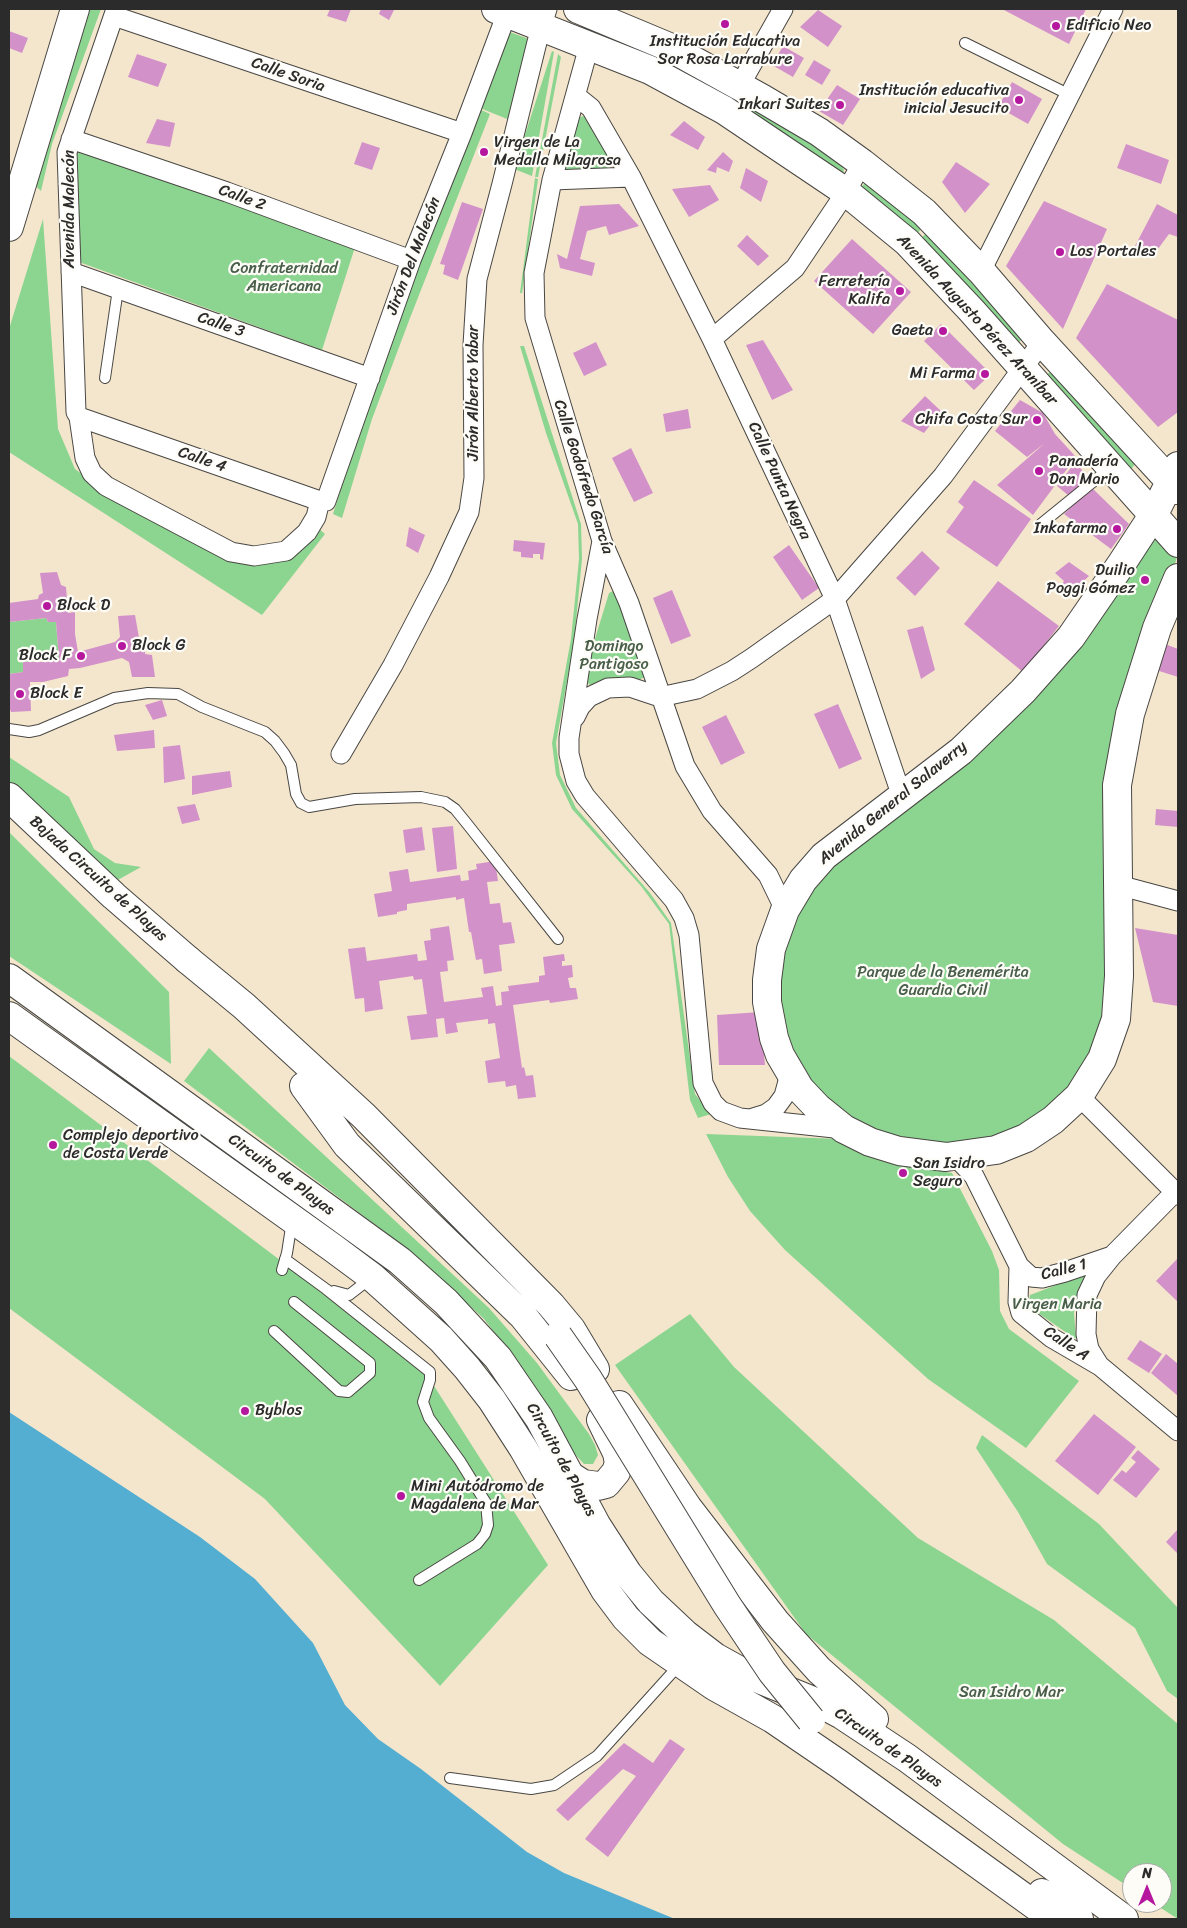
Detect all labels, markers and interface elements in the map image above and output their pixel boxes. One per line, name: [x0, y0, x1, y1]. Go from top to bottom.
place label: Edificio Neo: [1066, 16, 1151, 36]
marker: Institución Educativa Sor Rosa Larrabure: [719, 18, 731, 30]
marker: Edificio Neo: [1050, 20, 1062, 32]
place label: Institución Educativa Sor Rosa Larrabure: [650, 32, 800, 70]
street label: Calle Soria: [249, 53, 327, 97]
place label: Institución educativa inicial Jesucito: [859, 81, 1009, 119]
marker: Institución educativa inicial Jesucito: [1013, 94, 1025, 106]
place label: Inkari Suites: [738, 95, 830, 115]
marker: Inkari Suites: [834, 99, 846, 111]
place label: Virgen de La Medalla Milagrosa: [494, 133, 621, 171]
marker: Virgen de La Medalla Milagrosa: [478, 146, 490, 158]
street label: Avenida Malecón: [60, 150, 80, 268]
street label: Calle 2: [216, 181, 268, 215]
street label: Jirón Del Malecón: [383, 194, 445, 318]
street label: Avenida Augusto Pérez Araníbar: [893, 230, 1061, 410]
place label: Los Portales: [1070, 242, 1156, 262]
marker: Los Portales: [1054, 246, 1066, 258]
park label: Confraternidad Americana: [230, 259, 338, 297]
place label: Ferretería Kalifa: [819, 272, 890, 310]
marker: Ferretería Kalifa: [894, 285, 906, 297]
street label: Calle 3: [195, 308, 247, 342]
place label: Gaeta: [892, 321, 933, 341]
street label: Jirón Alberto Yabar: [464, 325, 484, 461]
marker: Gaeta: [937, 325, 949, 337]
place label: Mi Farma: [910, 364, 975, 384]
marker: Mi Farma: [979, 368, 991, 380]
street label: Calle Godofredo García: [549, 397, 617, 557]
place label: Chifa Costa Sur: [915, 410, 1027, 430]
marker: Chifa Costa Sur: [1031, 414, 1043, 426]
street label: Calle Punta Negra: [743, 419, 815, 543]
street label: Calle 4: [175, 443, 229, 477]
place label: Panadería Don Mario: [1049, 452, 1119, 490]
marker: Panadería Don Mario: [1033, 465, 1045, 477]
place label: Inkafarma: [1034, 519, 1107, 539]
marker: Inkafarma: [1111, 523, 1123, 535]
place label: Duilio Poggi Gómez: [1046, 561, 1135, 599]
marker: Duilio Poggi Gómez: [1139, 574, 1151, 586]
place label: Block D: [57, 596, 110, 616]
marker: Block D: [41, 600, 53, 612]
place label: Block G: [132, 636, 185, 656]
park label: Domingo Pantigoso: [579, 637, 649, 675]
marker: Block G: [116, 640, 128, 652]
place label: Block F: [19, 646, 71, 666]
marker: Block F: [75, 650, 87, 662]
place label: Block E: [30, 684, 82, 704]
marker: Block E: [14, 688, 26, 700]
street label: Avenida General Salaverry: [815, 737, 971, 869]
street label: Bajada Circuito de Playas: [25, 812, 171, 946]
park label: Parque de la Benemérita Guardia Civil: [857, 963, 1029, 1001]
place label: Complejo deportivo de Costa Verde: [63, 1126, 199, 1164]
street label: Circuito de Playas: [224, 1130, 338, 1220]
marker: Complejo deportivo de Costa Verde: [47, 1139, 59, 1151]
place label: San Isidro Seguro: [913, 1154, 985, 1192]
marker: San Isidro Seguro: [897, 1167, 909, 1179]
street label: Calle 1: [1039, 1255, 1089, 1285]
park label: Virgen Maria: [1012, 1295, 1102, 1315]
street label: Calle A: [1040, 1322, 1092, 1366]
street label: Circuito de Playas: [522, 1400, 600, 1520]
place label: Byblos: [255, 1401, 302, 1421]
marker: Byblos: [239, 1405, 251, 1417]
place label: Mini Autódromo de Magdalena de Mar: [411, 1477, 544, 1515]
marker: Mini Autódromo de Magdalena de Mar: [395, 1490, 407, 1502]
park label: San Isidro Mar: [959, 1683, 1063, 1703]
street label: Circuito de Playas: [831, 1704, 945, 1792]
text: N: [1142, 1861, 1152, 1886]
north arrow: [1122, 1863, 1172, 1913]

